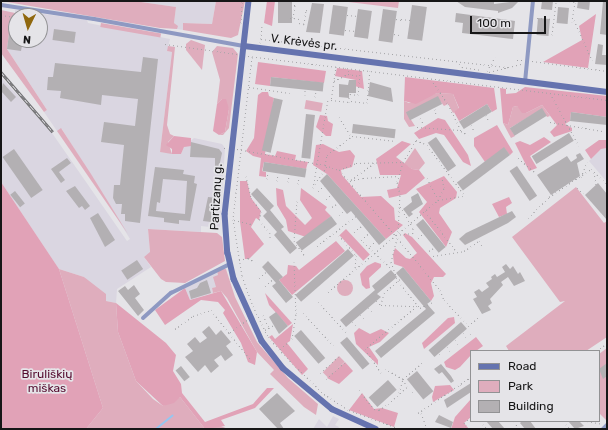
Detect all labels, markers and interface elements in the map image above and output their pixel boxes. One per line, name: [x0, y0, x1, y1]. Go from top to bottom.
north arrow: [8, 8, 48, 48]
scale bar: [472, 8, 548, 34]
text: 100 m: [477, 16, 511, 30]
street label: V. Krėvės pr.: [270, 32, 338, 54]
text: N: [22, 33, 32, 46]
street label: Partizanų g.: [208, 163, 226, 231]
legend: [470, 350, 600, 422]
text: Road: [508, 359, 536, 373]
park label: Biruliškių miškas: [22, 368, 72, 396]
text: Park: [508, 379, 533, 393]
text: Building: [508, 399, 554, 413]

